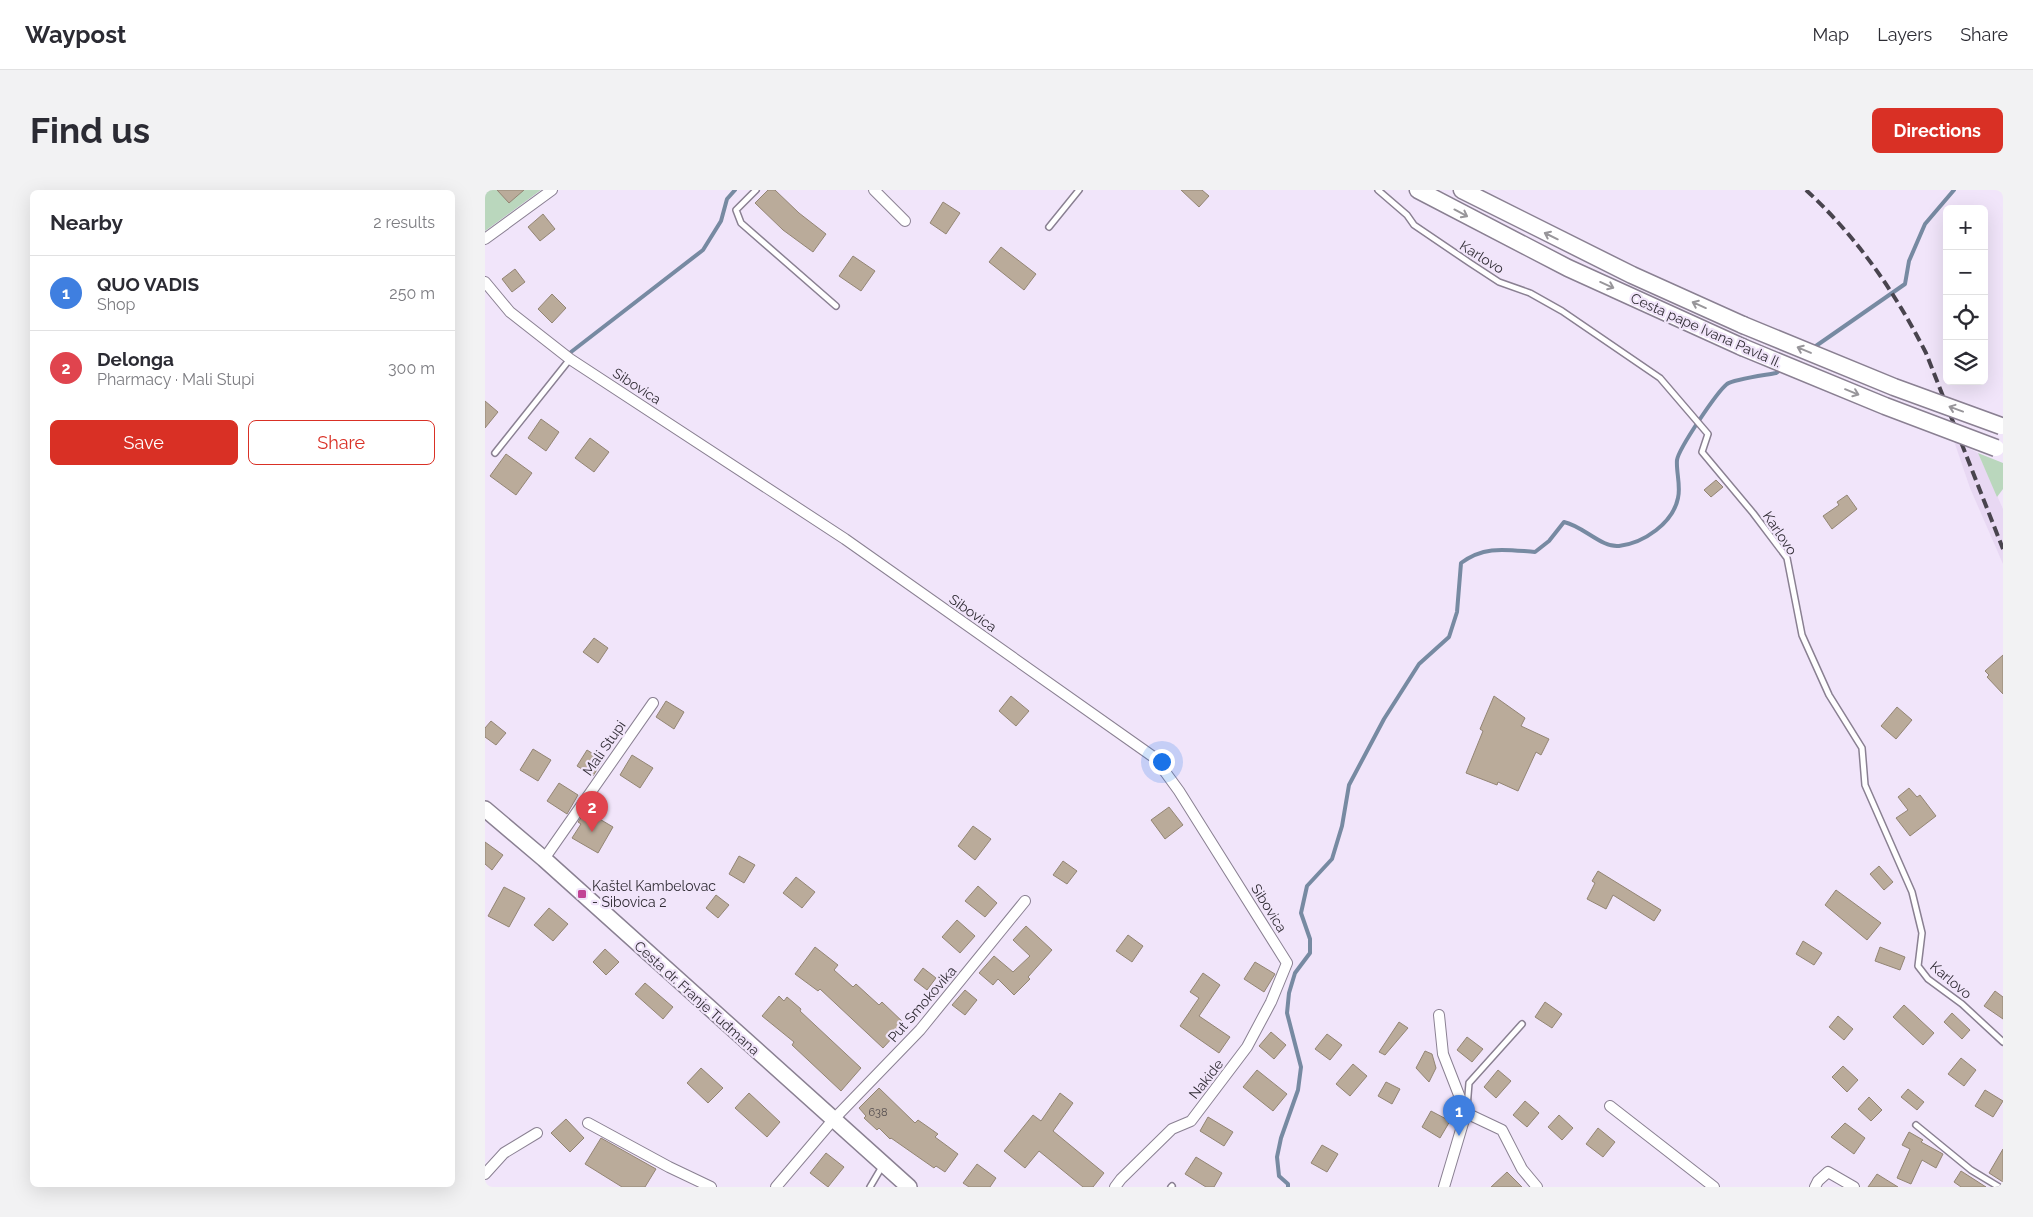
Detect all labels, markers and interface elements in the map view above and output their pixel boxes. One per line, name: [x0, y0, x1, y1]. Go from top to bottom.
text: Waypost: [25, 20, 126, 49]
text: Map: [1813, 24, 1849, 45]
text: Layers: [1877, 24, 1932, 45]
text: Share: [1960, 24, 2008, 45]
button: Directions: [1872, 108, 2003, 153]
text: Find us: [30, 110, 150, 151]
map controls: [1943, 205, 1988, 385]
button: +: [1943, 205, 1988, 250]
one-way arrow: [1454, 208, 1469, 218]
text: Nearby: [50, 210, 123, 235]
text: 2 results: [373, 213, 435, 232]
one-way arrow: [1544, 230, 1559, 240]
street label: Karlovo: [1457, 237, 1507, 277]
button: −: [1943, 250, 1988, 295]
text: QUO VADIS: [97, 273, 199, 295]
one-way arrow: [1599, 281, 1614, 291]
text: 1: [62, 284, 70, 303]
text: 250 m: [389, 284, 435, 303]
street label: Cesta pape Ivana Pavla II.: [1628, 290, 1784, 370]
text: Shop: [97, 295, 135, 314]
button: locate: [1943, 295, 1988, 340]
one-way arrow: [1692, 299, 1707, 309]
button: layers: [1943, 340, 1988, 385]
one-way arrow: [1797, 345, 1812, 355]
text: Delonga: [97, 348, 174, 370]
text: 2: [61, 359, 71, 378]
text: 300 m: [388, 359, 435, 378]
street label: Sibovica: [610, 365, 664, 407]
text: Pharmacy · Mali Stupi: [97, 370, 255, 389]
one-way arrow: [1844, 388, 1859, 398]
one-way arrow: [1948, 404, 1964, 413]
button: Save: [50, 420, 238, 465]
button: Share: [248, 420, 435, 465]
street label: Karlovo: [1760, 508, 1800, 558]
street label: Sibovica: [946, 591, 1000, 635]
street label: Mali Stupi: [579, 717, 629, 779]
your location: [1149, 749, 1175, 775]
pin: 2: [576, 791, 608, 832]
place label: Kaštel Kambelovac - Sibovica 2: [592, 878, 716, 910]
street label: Sibovica: [1248, 881, 1290, 935]
marker: Kaštel Kambelovac - Sibovica 2: [576, 888, 588, 900]
street label: Cesta dr. Franje Tuđmana: [631, 938, 763, 1058]
street label: Karlovo: [1927, 958, 1975, 1002]
street label: Put Smokovika: [885, 963, 959, 1045]
street label: Nakide: [1186, 1056, 1226, 1102]
pin: 1: [1443, 1095, 1475, 1136]
house number: 638: [868, 1106, 888, 1119]

